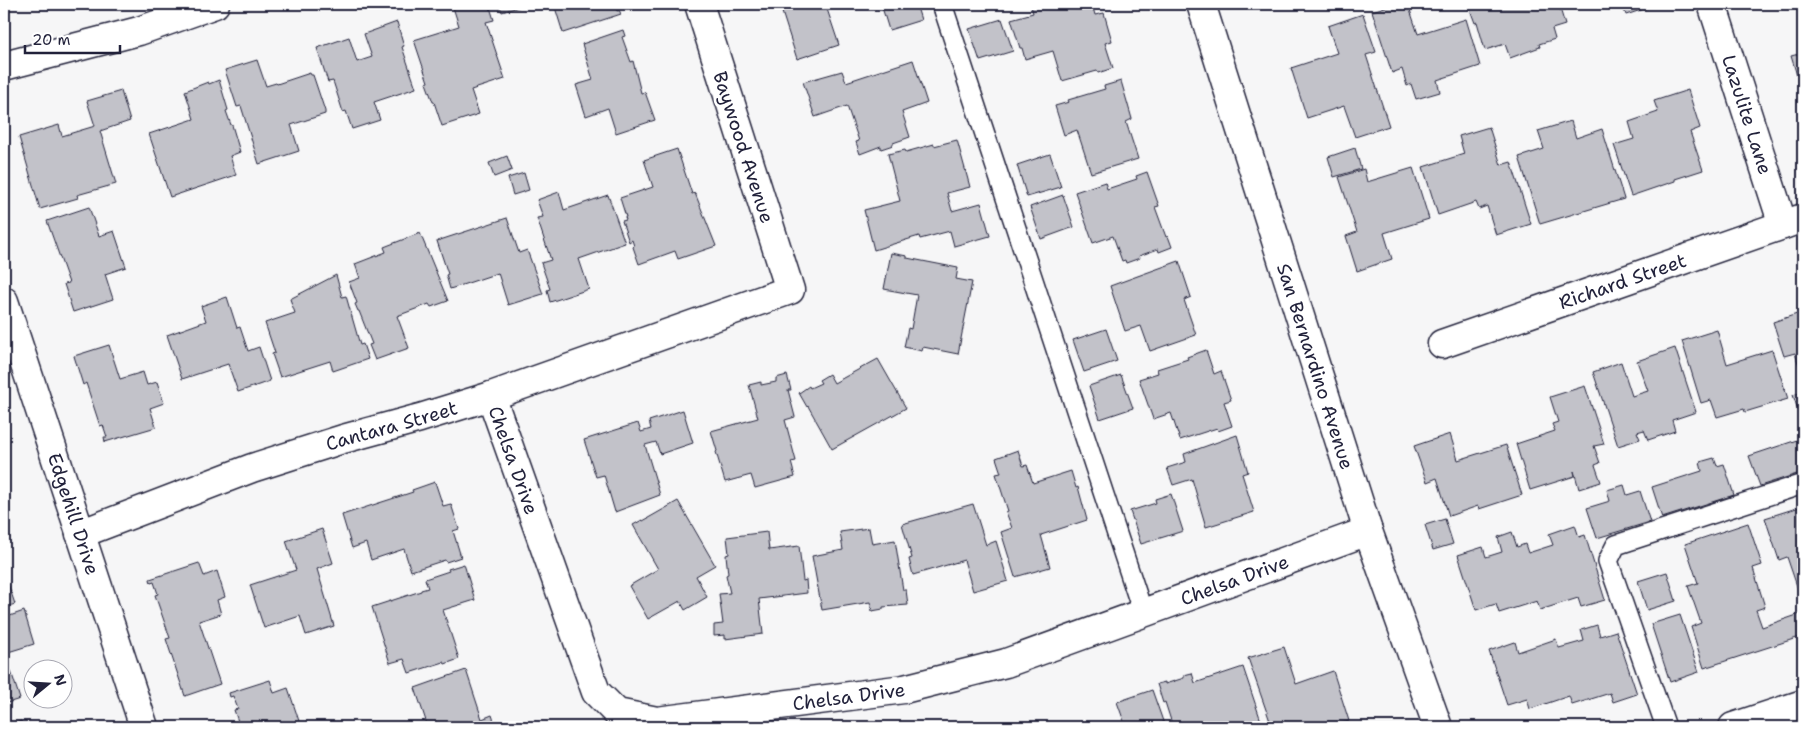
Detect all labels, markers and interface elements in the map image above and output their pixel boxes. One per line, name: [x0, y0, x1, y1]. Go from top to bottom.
scale bar: [25, 22, 120, 54]
text: 20 m: [32, 30, 71, 50]
street label: Lazulite Lane: [1716, 52, 1778, 178]
street label: Baywood Avenue: [707, 68, 780, 226]
street label: Richard Street: [1555, 248, 1690, 315]
street label: San Bernardino Avenue: [1271, 260, 1360, 473]
street label: Cantara Street: [322, 395, 461, 457]
street label: Chelsa Drive: [483, 403, 544, 518]
street label: Edgehill Drive: [42, 450, 105, 578]
street label: Chelsa Drive: [1177, 549, 1292, 611]
north arrow: [22, 658, 72, 708]
text: N: [50, 672, 71, 688]
street label: Chelsa Drive: [791, 677, 907, 716]

